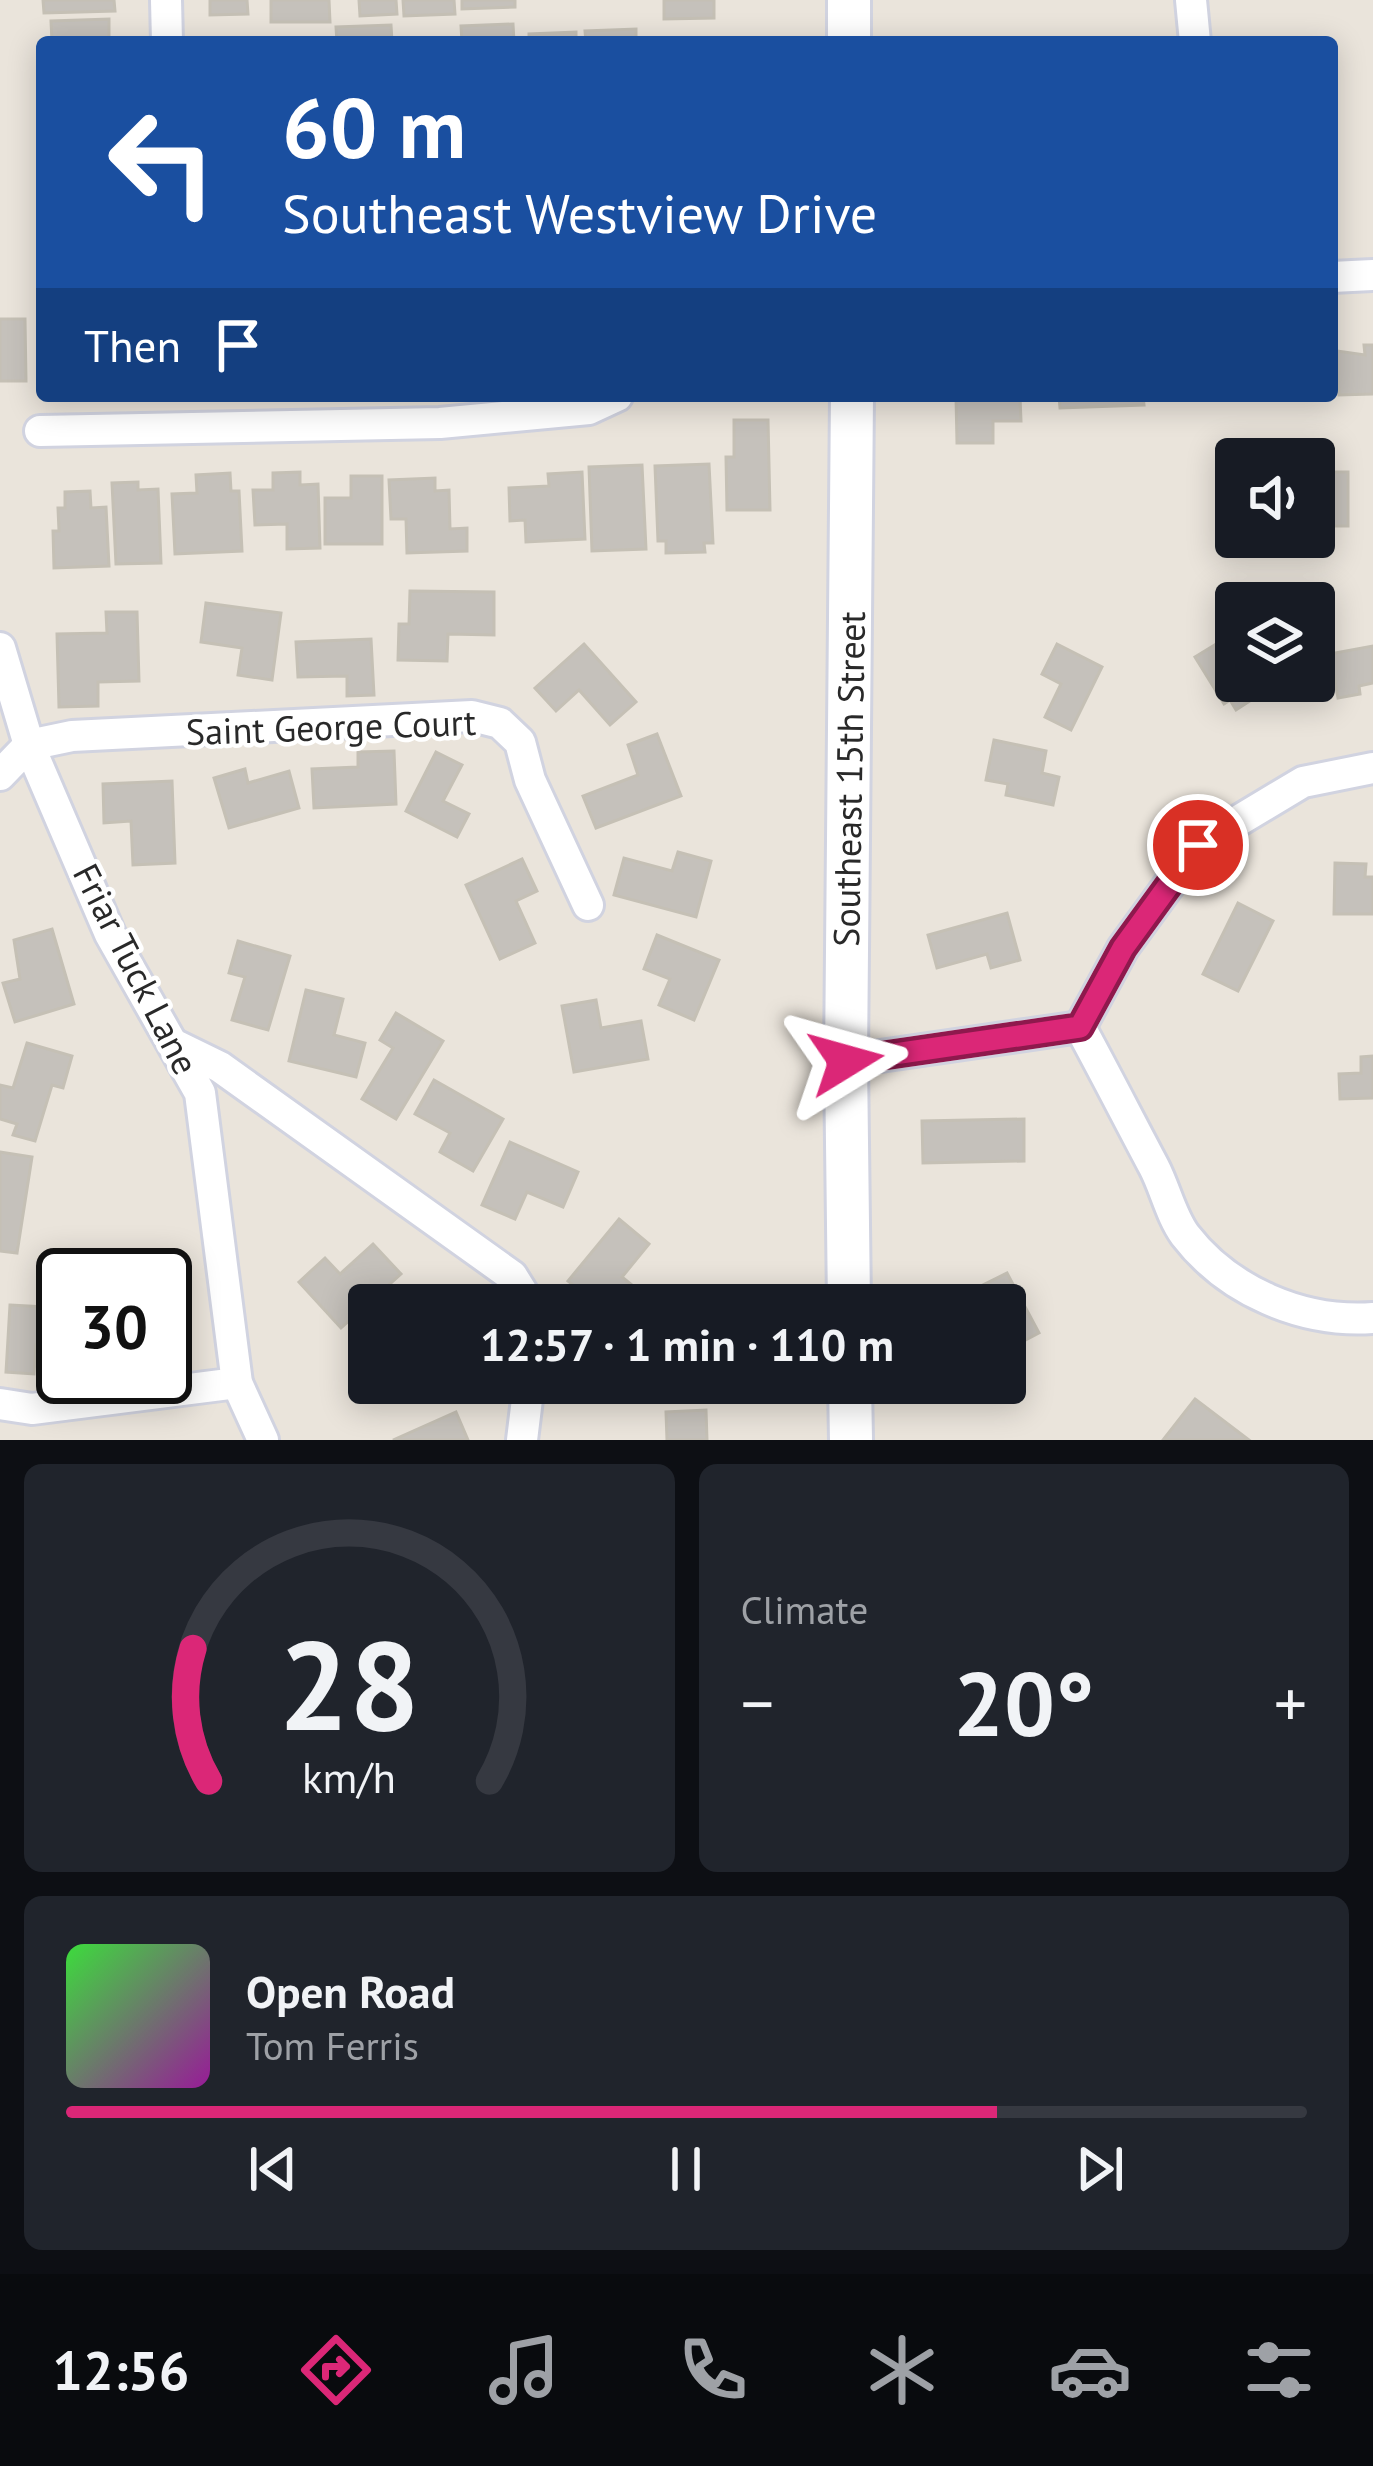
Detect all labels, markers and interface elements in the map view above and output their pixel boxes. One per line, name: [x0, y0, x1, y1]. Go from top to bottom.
text: 60 m: [282, 72, 466, 181]
icon: left: [84, 84, 240, 240]
text: Southeast Westview Drive: [282, 178, 877, 248]
icon: arrive: [205, 312, 271, 378]
text: Then: [84, 316, 181, 374]
map controls: [1215, 438, 1335, 702]
button: sound: [1215, 438, 1335, 558]
button: layers: [1215, 582, 1335, 702]
street label: Southeast 15th Street: [822, 611, 875, 947]
street label: Saint George Court: [185, 698, 477, 755]
pin: [1147, 794, 1249, 896]
icon: arrive: [1165, 812, 1231, 878]
street label: Friar Tuck Lane: [63, 855, 210, 1082]
position arrow: [783, 998, 909, 1124]
speed limit sign: 30: [36, 1248, 192, 1404]
text: 12:57 · 1 min · 110 m: [480, 1315, 894, 1373]
text: Climate: [741, 1584, 868, 1635]
text: 28: [278, 1603, 420, 1764]
text: 20°: [953, 1644, 1094, 1761]
text: −: [741, 1660, 774, 1745]
text: +: [1274, 1660, 1307, 1745]
text: km/h: [302, 1749, 396, 1805]
text: Open Road: [246, 1962, 455, 2020]
text: Tom Ferris: [246, 2020, 419, 2071]
icon: previous: [240, 2136, 306, 2202]
icon: pause: [653, 2136, 719, 2202]
icon: next: [1067, 2136, 1133, 2202]
icon: directions: [294, 2328, 378, 2412]
icon: music: [482, 2328, 566, 2412]
icon: phone: [671, 2328, 755, 2412]
icon: climate: [860, 2328, 944, 2412]
icon: car: [1048, 2328, 1132, 2412]
icon: filters: [1237, 2328, 1321, 2412]
text: 12:56: [52, 2335, 189, 2405]

